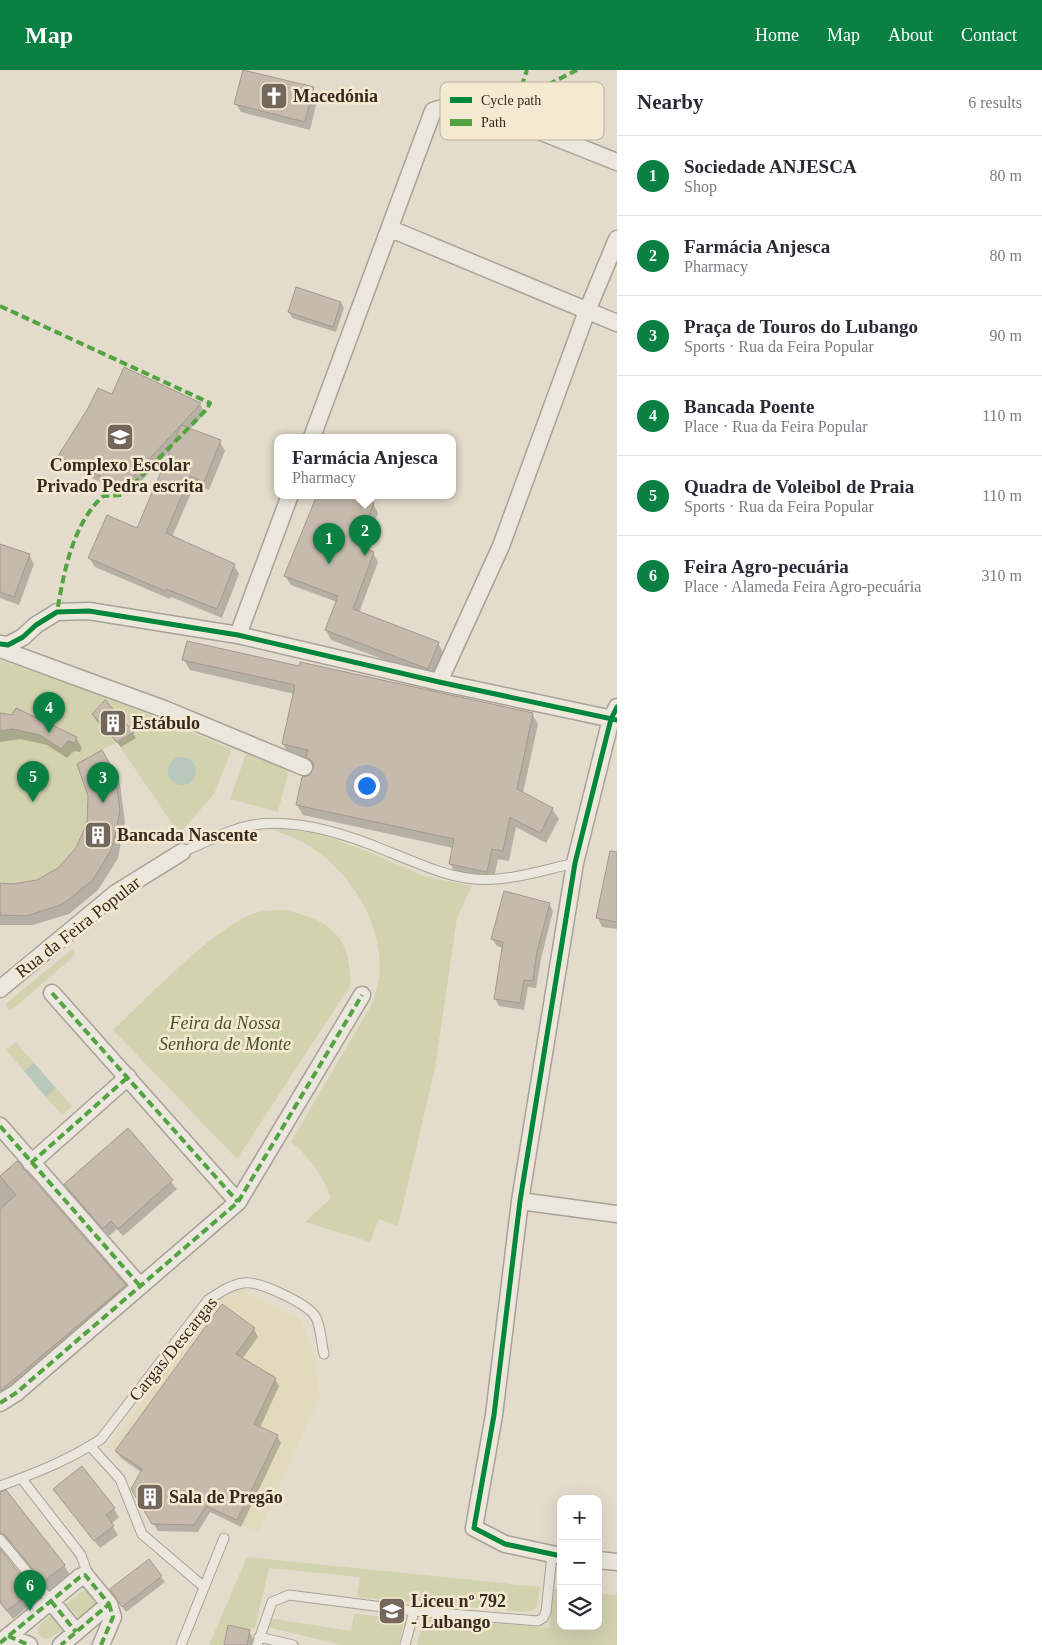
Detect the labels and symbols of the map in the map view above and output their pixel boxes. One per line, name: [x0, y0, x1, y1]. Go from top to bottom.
church icon: Macedónia: [259, 81, 289, 111]
legend: [440, 82, 604, 140]
place label: Macedónia: [293, 86, 378, 106]
text: Cycle path: [481, 93, 541, 108]
text: Path: [481, 115, 506, 130]
school or university icon: Complexo Escolar Privado Pedra escrita: [105, 422, 135, 452]
place label: Complexo Escolar Privado Pedra escrita: [37, 455, 203, 496]
pin: 2: [349, 515, 381, 556]
pin: 1: [313, 523, 345, 564]
pin: 4: [33, 692, 65, 733]
building icon: Estábulo: [98, 708, 128, 738]
place label: Estábulo: [132, 713, 200, 733]
pin: 5: [17, 761, 49, 802]
pin: 3: [87, 762, 119, 803]
your location: [354, 773, 380, 799]
building icon: Bancada Nascente: [83, 820, 113, 850]
place label: Bancada Nascente: [117, 825, 258, 845]
street label: Rua da Feira Popular: [12, 872, 144, 982]
park label: Feira da Nossa Senhora de Monte: [159, 1013, 291, 1054]
street label: Cargas/Descargas: [125, 1293, 221, 1405]
building icon: Sala de Pregão: [135, 1482, 165, 1512]
place label: Sala de Pregão: [169, 1487, 283, 1507]
pin: 6: [14, 1570, 46, 1611]
place label: Liceu nº 792 - Lubango: [411, 1591, 506, 1632]
school or university icon: Liceu nº 792 - Lubango: [377, 1596, 407, 1626]

